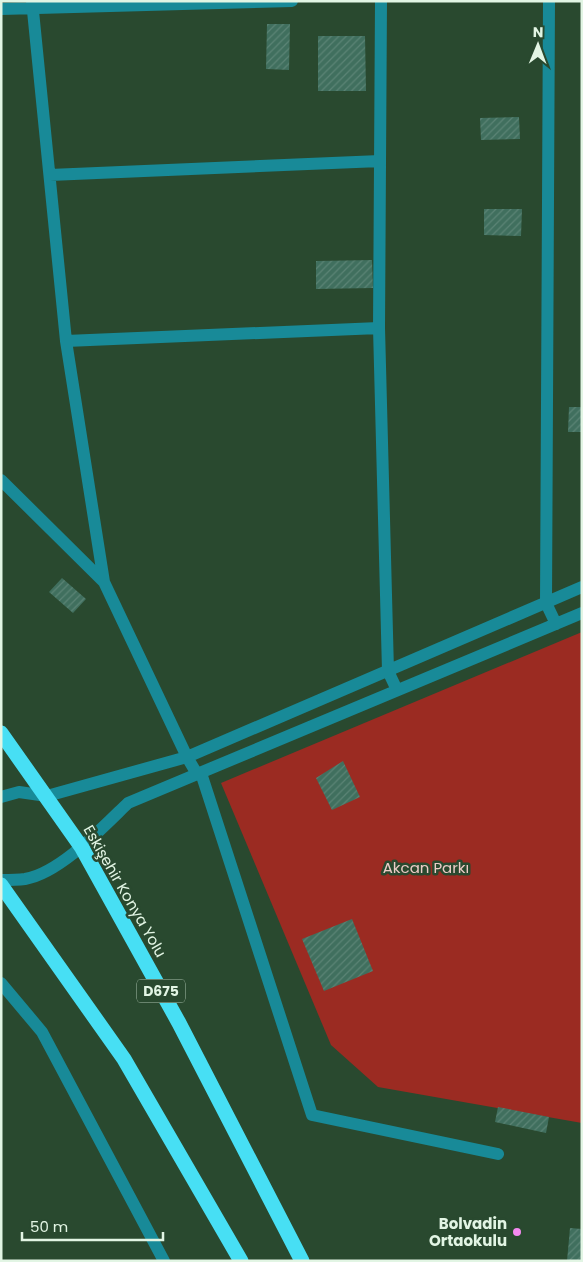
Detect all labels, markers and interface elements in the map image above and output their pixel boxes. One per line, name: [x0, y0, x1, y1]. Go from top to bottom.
north arrow: [513, 20, 563, 70]
text: N: [533, 22, 544, 42]
street label: Eskişehir Konya Yolu: [79, 821, 171, 961]
park label: Akcan Parkı: [383, 857, 469, 878]
road number: D675: [137, 979, 185, 1002]
scale bar: [22, 1210, 164, 1242]
place label: Bolvadin Ortaokulu: [429, 1213, 507, 1251]
text: 50 m: [30, 1216, 68, 1237]
marker: Bolvadin Ortaokulu: [511, 1226, 523, 1238]

